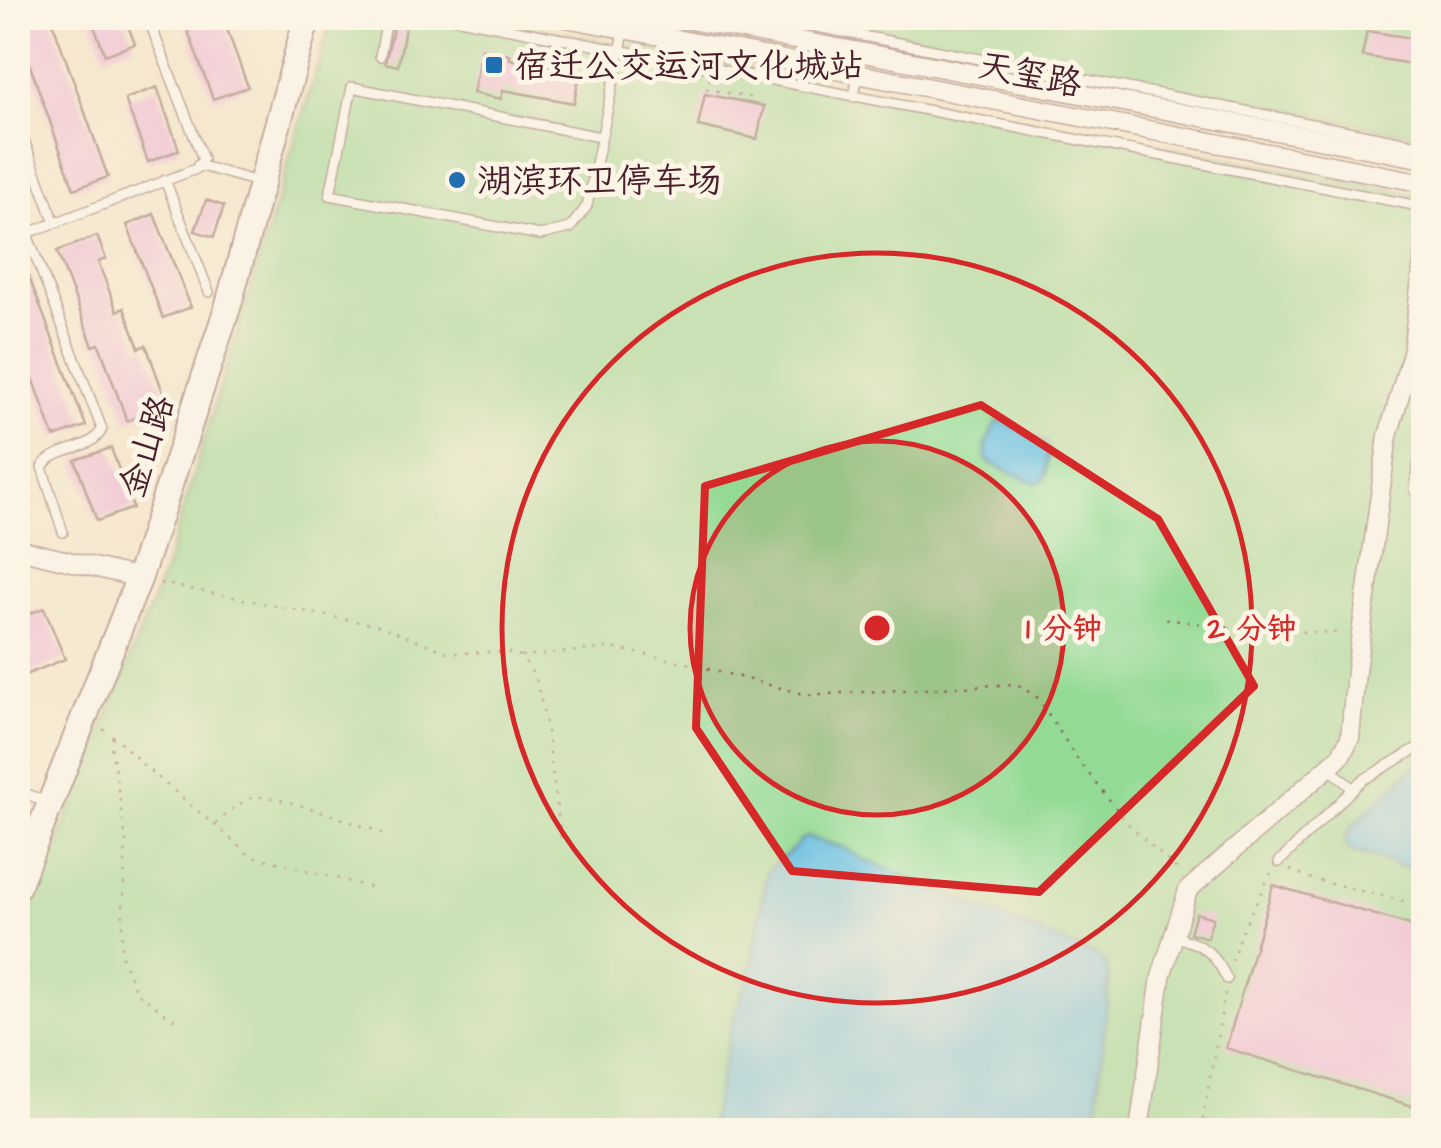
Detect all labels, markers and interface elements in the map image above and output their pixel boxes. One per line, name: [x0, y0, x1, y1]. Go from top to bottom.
street label: 天玺路: [973, 41, 1086, 110]
place label: 宿迁公交运河文化城站: [514, 42, 864, 91]
marker: 宿迁公交运河文化城站: [483, 54, 505, 76]
place label: 湖滨环卫停车场: [477, 157, 722, 206]
marker: 湖滨环卫停车场: [446, 169, 468, 191]
street label: 金山路: [108, 389, 187, 504]
text: 1 分钟: [1026, 608, 1102, 650]
text: 2 分钟: [1206, 608, 1297, 650]
centre of rings: [859, 610, 895, 646]

